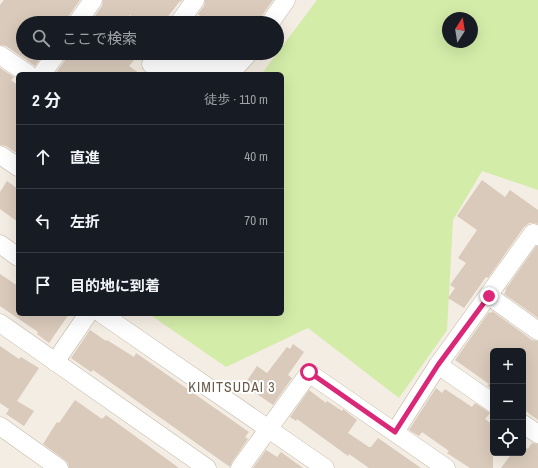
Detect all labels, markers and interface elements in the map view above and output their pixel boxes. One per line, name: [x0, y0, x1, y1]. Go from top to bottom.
north arrow: [442, 12, 478, 48]
search box: [16, 16, 284, 60]
icon: search: [30, 27, 52, 49]
text: ここで検索: [62, 28, 137, 49]
text: 2 分: [32, 88, 61, 111]
text: 徒歩 · 110 m: [204, 91, 268, 108]
icon: ahead: [32, 146, 54, 168]
text: 直進: [70, 147, 100, 168]
text: 40 m: [244, 148, 268, 165]
icon: left: [32, 210, 54, 232]
text: 左折: [70, 211, 100, 232]
text: 70 m: [244, 212, 268, 229]
icon: arrive: [32, 274, 54, 296]
text: 目的地に到着: [70, 275, 160, 296]
route end: [480, 287, 498, 305]
map controls: [490, 348, 526, 456]
button: +: [490, 348, 526, 384]
route start: [300, 363, 318, 381]
district label: KIMITSUDAI 3: [188, 378, 276, 396]
button: −: [490, 384, 526, 420]
button: locate: [490, 420, 526, 456]

